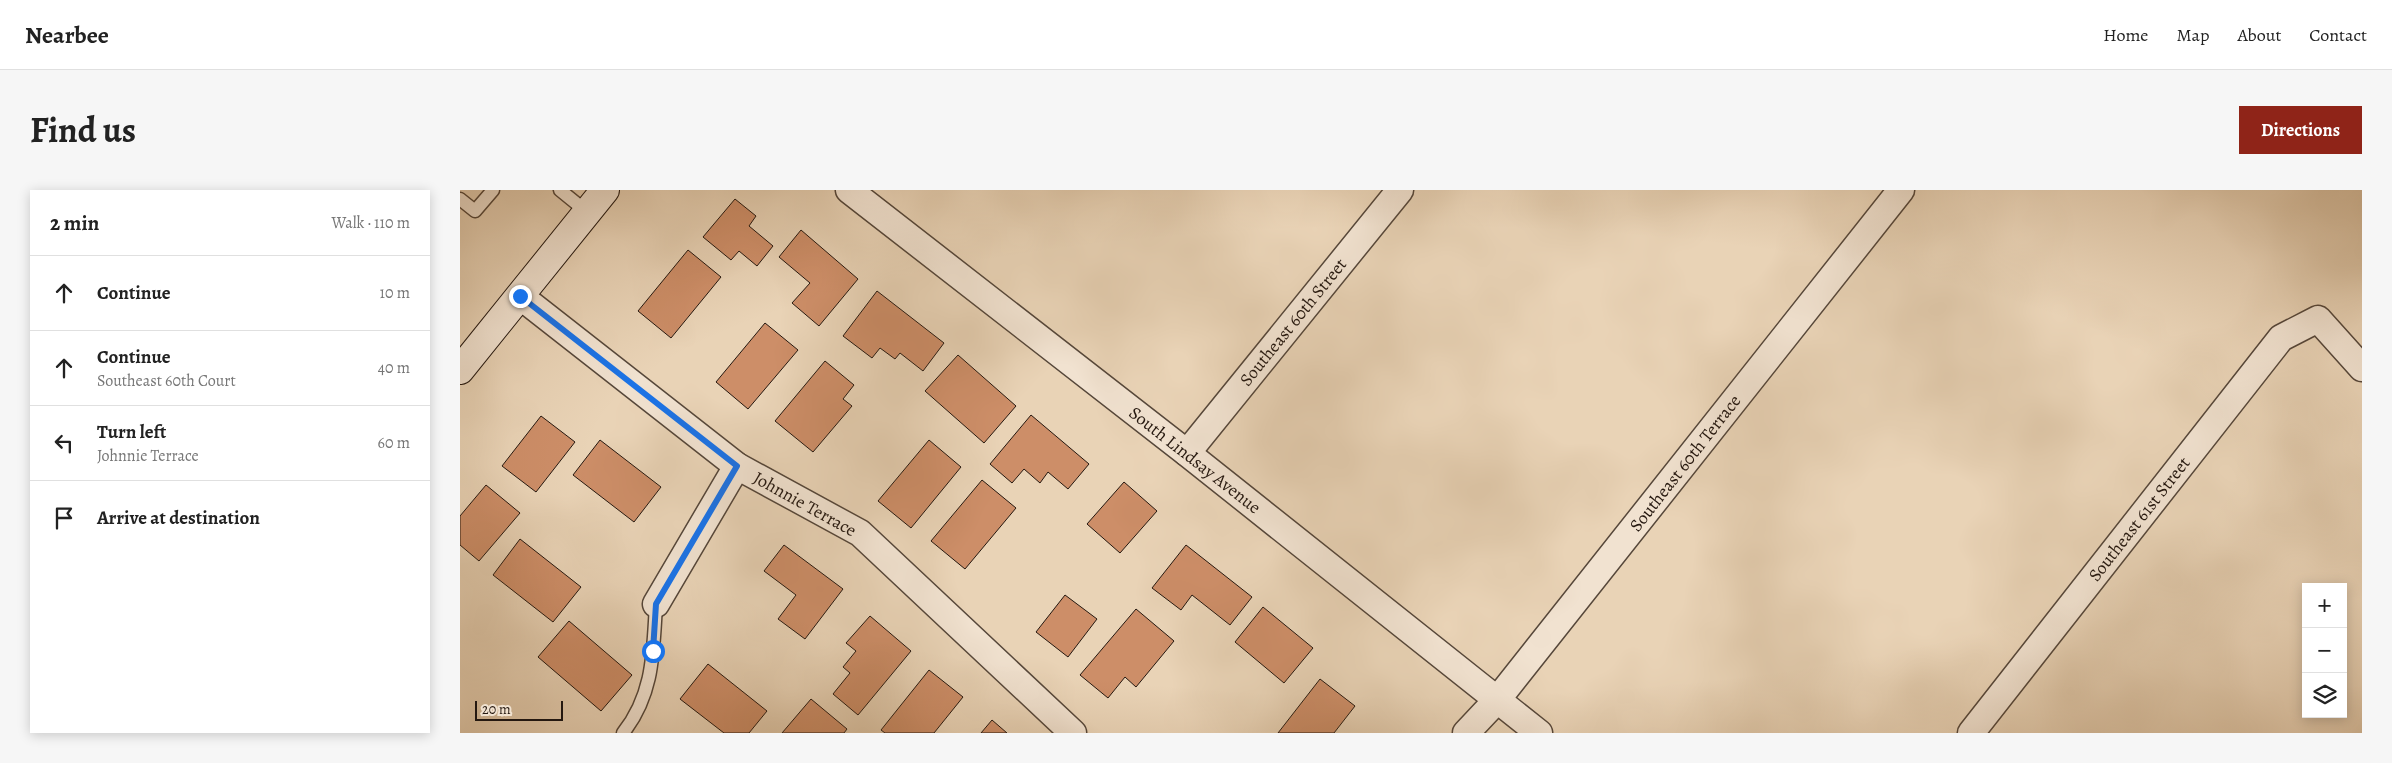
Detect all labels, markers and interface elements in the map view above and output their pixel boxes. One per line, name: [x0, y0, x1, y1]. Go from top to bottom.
text: Nearbee: [25, 19, 109, 51]
text: Home: [2103, 23, 2148, 47]
text: Map: [2176, 23, 2209, 47]
text: About: [2237, 23, 2281, 47]
text: Contact: [2309, 23, 2367, 47]
text: Find us: [30, 106, 136, 154]
button: Directions: [2239, 106, 2362, 154]
text: 2 min: [50, 209, 99, 237]
text: Walk · 110 m: [332, 212, 410, 234]
street label: Southeast 60th Street: [1234, 253, 1352, 391]
icon: ahead: [50, 279, 78, 307]
text: Continue: [97, 280, 171, 306]
text: 10 m: [380, 282, 410, 304]
route end: [509, 285, 532, 308]
text: Continue: [97, 344, 171, 370]
icon: ahead: [50, 354, 78, 382]
text: 40 m: [378, 357, 410, 379]
text: Southeast 60th Court: [97, 370, 236, 392]
street label: Southeast 60th Terrace: [1624, 389, 1746, 537]
street label: South Lindsay Avenue: [1124, 401, 1266, 519]
text: Turn left: [97, 419, 166, 445]
icon: left: [50, 429, 78, 457]
text: 60 m: [378, 432, 410, 454]
text: Johnnie Terrace: [97, 445, 199, 467]
street label: Southeast 61st Street: [2083, 452, 2195, 586]
street label: Johnnie Terrace: [749, 466, 861, 542]
icon: arrive: [50, 504, 78, 532]
text: Arrive at destination: [97, 505, 260, 531]
map controls: [2302, 583, 2347, 718]
button: +: [2302, 583, 2347, 628]
button: −: [2302, 628, 2347, 673]
route start: [642, 640, 665, 663]
button: layers: [2302, 673, 2347, 718]
scale bar: [475, 698, 562, 721]
text: 20 m: [482, 700, 511, 719]

